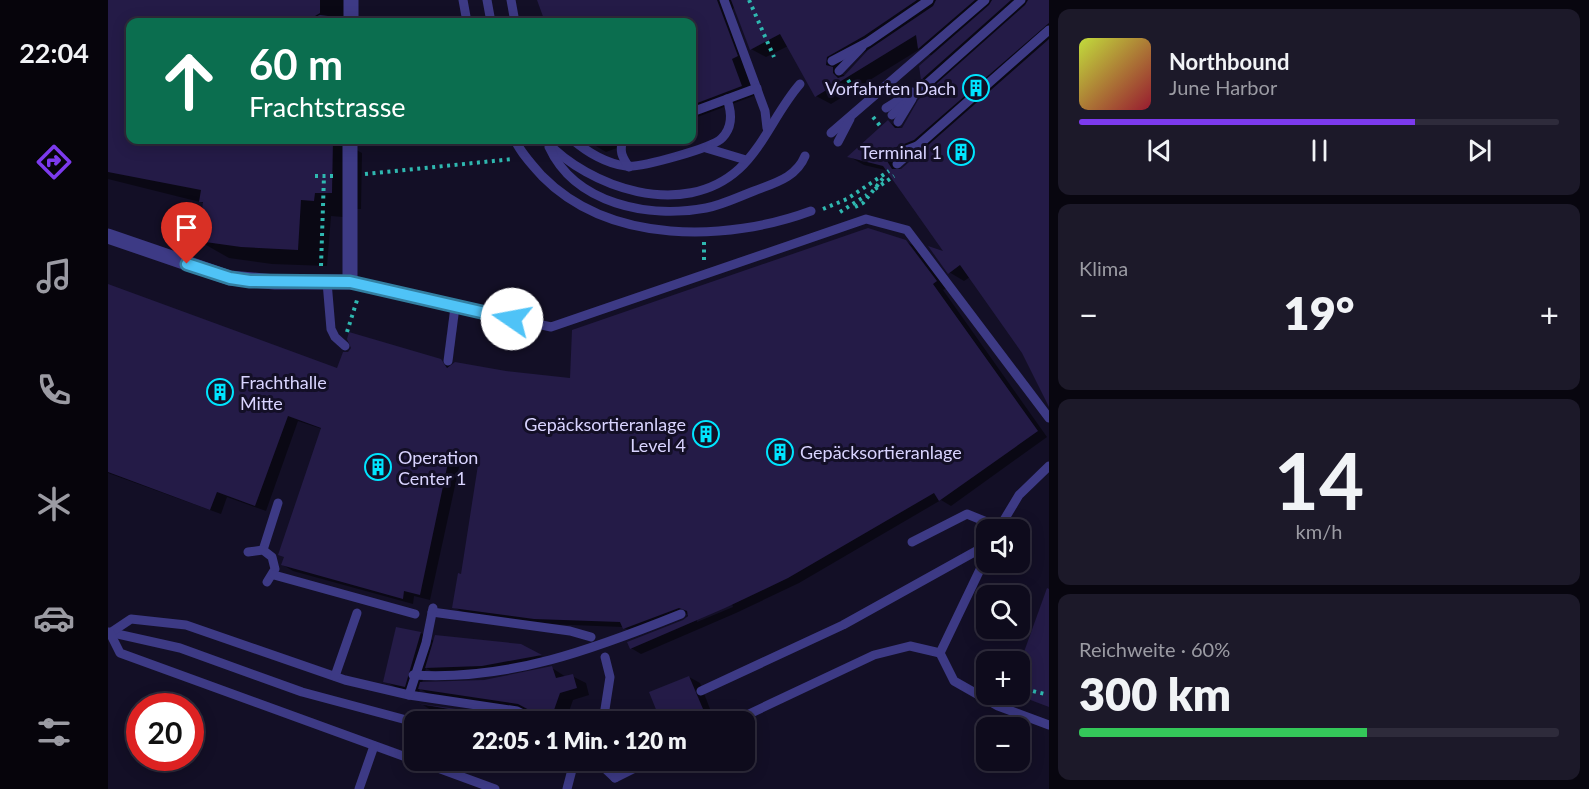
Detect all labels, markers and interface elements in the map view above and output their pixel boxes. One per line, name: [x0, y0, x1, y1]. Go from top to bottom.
text: 22:04: [19, 36, 89, 69]
text: 60 m: [249, 39, 343, 89]
icon: ahead: [150, 42, 228, 120]
text: Northbound: [1169, 48, 1289, 75]
building icon: Vorfahrten Dach: [961, 73, 991, 103]
text: June Harbor: [1169, 75, 1277, 99]
place label: Vorfahrten Dach: [825, 77, 956, 99]
text: Frachtstrasse: [249, 90, 406, 123]
icon: previous: [1143, 134, 1176, 167]
icon: pause: [1303, 134, 1336, 167]
icon: next: [1463, 134, 1496, 167]
building icon: Terminal 1: [946, 137, 976, 167]
icon: directions: [33, 141, 75, 183]
place label: Terminal 1: [860, 141, 942, 163]
pin: [161, 202, 212, 264]
icon: arrive: [170, 211, 203, 244]
icon: music: [33, 255, 75, 297]
text: Klima: [1079, 256, 1128, 280]
text: 19°: [1284, 286, 1354, 340]
position arrow: [480, 287, 544, 351]
text: −: [1079, 294, 1098, 334]
text: +: [1540, 294, 1559, 334]
icon: phone: [33, 369, 75, 411]
place label: Frachthalle Mitte: [240, 371, 327, 414]
building icon: Frachthalle Mitte: [205, 377, 235, 407]
place label: Gepäcksortieranlage Level 4: [524, 413, 686, 456]
building icon: Gepäcksortieranlage Level 4: [691, 419, 721, 449]
text: 14: [1274, 433, 1364, 527]
building icon: Gepäcksortieranlage: [765, 437, 795, 467]
place label: Gepäcksortieranlage: [800, 441, 962, 463]
place label: Operation Center 1: [398, 446, 478, 489]
building icon: Operation Center 1: [363, 452, 393, 482]
icon: climate: [33, 483, 75, 525]
map controls: [976, 519, 1030, 771]
button: sound: [976, 519, 1030, 573]
text: km/h: [1296, 519, 1342, 543]
button: search: [976, 585, 1030, 639]
icon: car: [33, 597, 75, 639]
text: Reichweite · 60%: [1079, 637, 1230, 661]
button: +: [976, 651, 1030, 705]
text: 300 km: [1079, 667, 1231, 721]
speed limit sign: 20: [126, 693, 204, 771]
icon: filters: [33, 711, 75, 753]
button: −: [976, 717, 1030, 771]
text: 22:05 · 1 Min. · 120 m: [472, 727, 687, 754]

